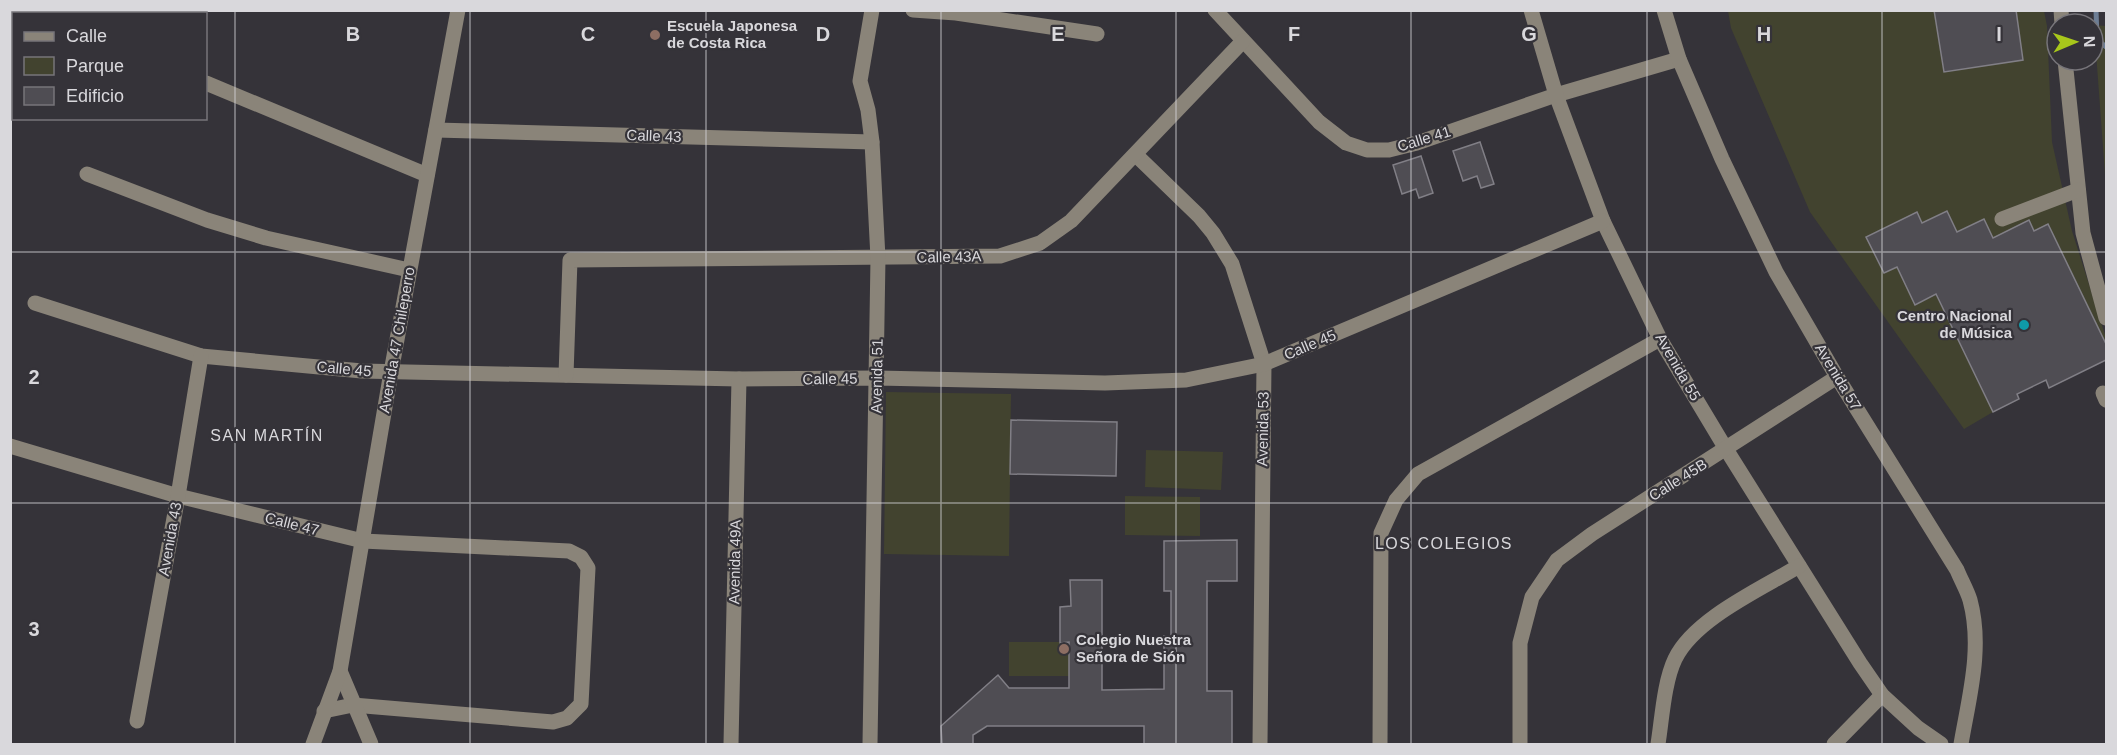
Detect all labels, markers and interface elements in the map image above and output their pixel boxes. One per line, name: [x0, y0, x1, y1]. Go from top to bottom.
legend: [12, 12, 207, 120]
north arrow: [2045, 12, 2105, 72]
place label: Escuela Japonesa de Costa Rica: [667, 17, 798, 51]
text: B: [346, 23, 360, 45]
text: C: [581, 23, 595, 45]
text: D: [816, 23, 830, 45]
text: E: [1051, 23, 1065, 45]
text: F: [1288, 23, 1300, 45]
text: G: [1521, 23, 1537, 45]
text: H: [1757, 23, 1771, 45]
text: I: [1996, 23, 2002, 45]
text: Calle: [66, 26, 107, 46]
marker: Escuela Japonesa de Costa Rica: [648, 28, 662, 42]
text: N: [2081, 35, 2098, 48]
text: Parque: [66, 56, 124, 76]
text: Edificio: [66, 86, 124, 106]
street label: Calle 41: [1395, 122, 1453, 155]
street label: Calle 43: [626, 126, 682, 145]
street label: Calle 43A: [916, 247, 982, 266]
street label: Avenida 47 Chileperro: [375, 265, 418, 414]
place label: Centro Nacional de Música: [1897, 307, 2013, 341]
marker: Centro Nacional de Música: [2017, 318, 2031, 332]
street label: Calle 45: [1281, 326, 1338, 363]
street label: Avenida 55: [1652, 330, 1704, 403]
street label: Avenida 51: [867, 338, 886, 414]
street label: Avenida 57: [1812, 340, 1865, 413]
street label: Calle 45: [316, 358, 372, 379]
text: 2: [28, 366, 40, 388]
street label: Calle 45: [802, 370, 858, 387]
street label: Avenida 53: [1253, 391, 1272, 467]
district label: SAN MARTÍN: [210, 426, 324, 444]
street label: Calle 45B: [1646, 455, 1710, 504]
street label: Avenida 43: [155, 501, 184, 577]
street label: Calle 47: [263, 509, 321, 538]
street label: Avenida 49A: [725, 519, 744, 605]
district label: LOS COLEGIOS: [1375, 535, 1513, 552]
text: 3: [28, 618, 40, 640]
place label: Colegio Nuestra Señora de Sión: [1076, 631, 1192, 665]
marker: Colegio Nuestra Señora de Sión: [1057, 642, 1071, 656]

